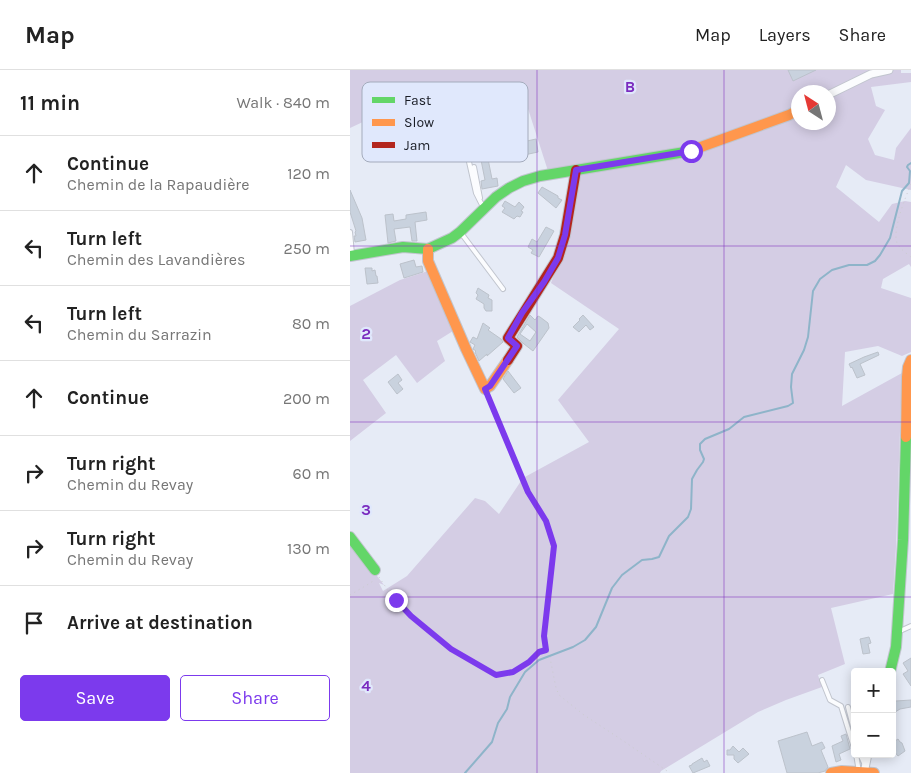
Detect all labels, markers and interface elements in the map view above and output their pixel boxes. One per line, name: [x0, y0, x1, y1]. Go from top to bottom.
text: Map: [25, 21, 75, 49]
text: Map: [695, 24, 731, 46]
text: Layers: [759, 24, 811, 46]
text: Share: [839, 24, 886, 46]
text: B: [625, 77, 635, 96]
legend: [362, 82, 528, 162]
north arrow: [791, 85, 836, 130]
text: 11 min: [20, 91, 80, 115]
text: Fast: [404, 92, 431, 109]
text: Walk · 840 m: [236, 93, 330, 112]
text: Slow: [404, 114, 434, 131]
text: Jam: [404, 137, 430, 154]
route start: [680, 140, 703, 163]
text: Continue: [67, 153, 149, 175]
icon: ahead: [20, 159, 48, 187]
text: 120 m: [287, 164, 330, 183]
text: Chemin de la Rapaudière: [67, 175, 249, 194]
text: Turn left: [67, 228, 142, 250]
icon: left: [20, 234, 48, 262]
text: 250 m: [283, 239, 330, 258]
text: Chemin des Lavandières: [67, 250, 245, 269]
text: Turn left: [67, 303, 142, 325]
icon: left: [20, 309, 48, 337]
text: 80 m: [292, 314, 330, 333]
text: 2: [361, 324, 371, 343]
text: Chemin du Sarrazin: [67, 325, 212, 344]
icon: ahead: [20, 384, 48, 412]
text: Continue: [67, 387, 149, 409]
text: 200 m: [283, 389, 330, 408]
text: Turn right: [67, 453, 156, 475]
icon: right: [20, 459, 48, 487]
text: 60 m: [293, 464, 330, 483]
text: Chemin du Revay: [67, 475, 193, 494]
text: 3: [361, 500, 371, 519]
text: Turn right: [67, 528, 156, 550]
icon: right: [20, 534, 48, 562]
text: 130 m: [287, 539, 330, 558]
text: Chemin du Revay: [67, 550, 193, 569]
route end: [385, 589, 408, 612]
icon: arrive: [20, 609, 48, 637]
text: Arrive at destination: [67, 612, 253, 634]
map controls: [851, 668, 896, 758]
button: +: [851, 668, 896, 713]
button: Save: [20, 675, 170, 721]
button: Share: [180, 675, 330, 721]
text: 4: [361, 676, 371, 695]
button: −: [851, 713, 896, 758]

